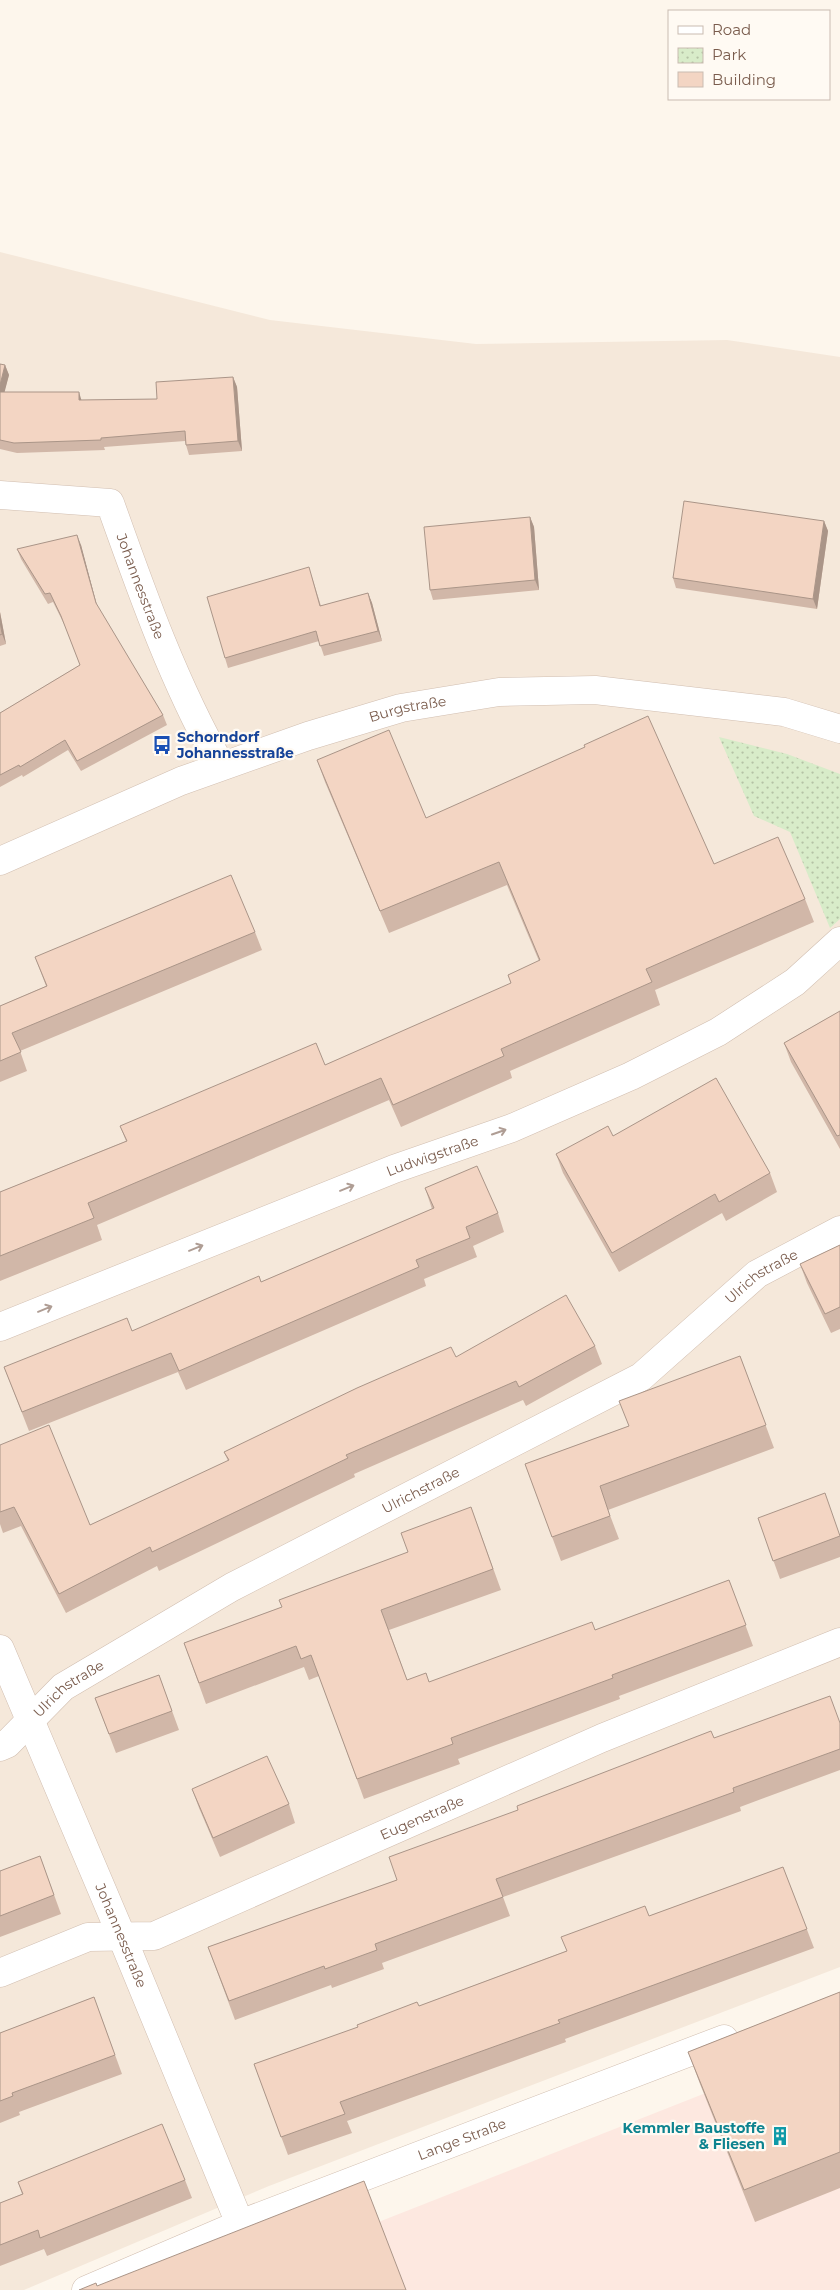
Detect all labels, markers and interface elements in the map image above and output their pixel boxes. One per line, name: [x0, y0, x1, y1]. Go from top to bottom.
legend: [668, 10, 830, 100]
text: Road: [712, 20, 751, 39]
text: Park: [712, 45, 746, 64]
text: Building: [712, 70, 776, 89]
street label: Johannesstraße: [112, 530, 169, 642]
street label: Burgstraße: [367, 692, 447, 726]
place label: Schorndorf Johannesstraße: [176, 728, 294, 762]
bus stop icon: Schorndorf Johannesstraße: [151, 734, 173, 756]
one-way arrow: [491, 1127, 507, 1137]
street label: Ludwigstraße: [383, 1131, 481, 1180]
one-way arrow: [339, 1182, 354, 1191]
one-way arrow: [188, 1243, 203, 1253]
street label: Ulrichstraße: [721, 1245, 801, 1308]
one-way arrow: [37, 1304, 52, 1313]
street label: Ulrichstraße: [379, 1463, 463, 1518]
street label: Ulrichstraße: [29, 1656, 107, 1721]
street label: Eugenstraße: [377, 1791, 467, 1844]
street label: Johannesstraße: [91, 1880, 151, 1990]
street label: Lange Straße: [415, 2114, 509, 2164]
place label: Kemmler Baustoffe & Fliesen: [623, 2119, 765, 2153]
building icon: Kemmler Baustoffe & Fliesen: [769, 2125, 791, 2147]

